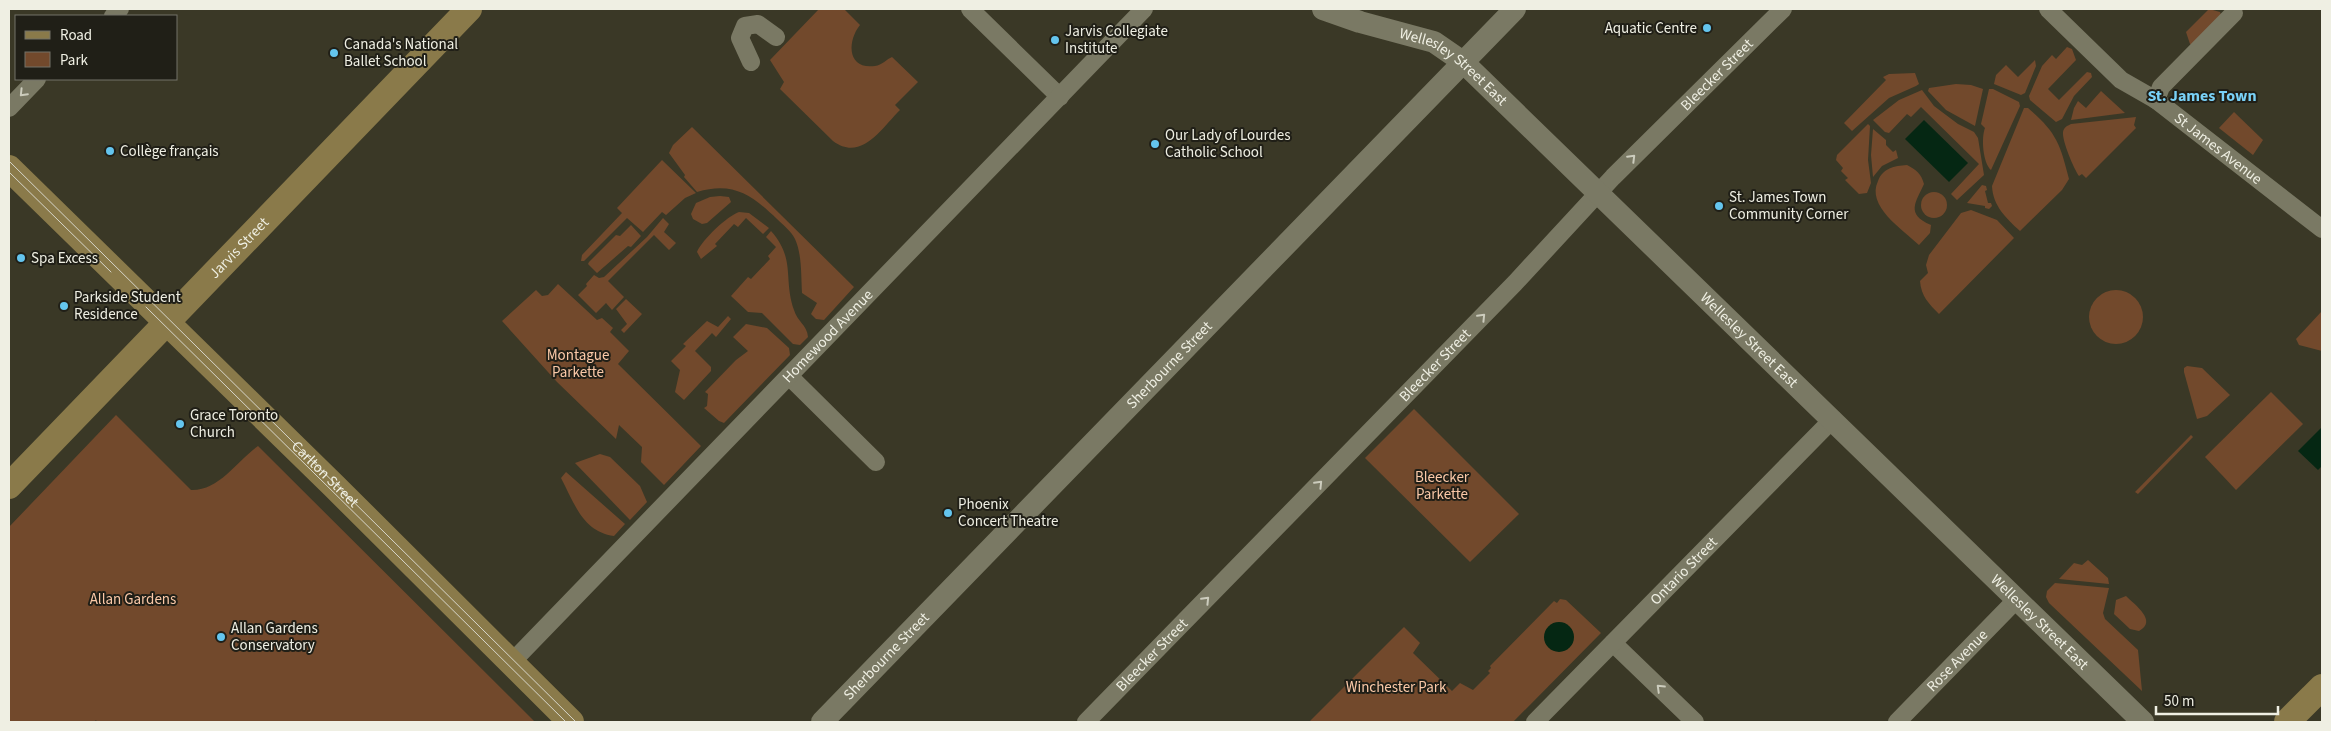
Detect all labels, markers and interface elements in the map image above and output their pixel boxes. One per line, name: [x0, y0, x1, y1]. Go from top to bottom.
legend: [15, 15, 178, 80]
place label: Aquatic Centre: [1605, 18, 1697, 39]
place label: Jarvis Collegiate Institute: [1065, 21, 1168, 59]
marker: Aquatic Centre: [1701, 22, 1713, 34]
street label: Wellesley Street East: [1397, 23, 1512, 111]
text: Road: [60, 25, 92, 46]
place label: Canada's National Ballet School: [344, 34, 458, 72]
marker: Jarvis Collegiate Institute: [1049, 34, 1061, 46]
street label: Bleecker Street: [1676, 34, 1758, 116]
marker: Canada's National Ballet School: [328, 47, 340, 59]
text: Park: [60, 50, 89, 71]
district label: St. James Town: [2147, 85, 2257, 107]
one-way arrow: [20, 88, 29, 97]
street label: St James Avenue: [2170, 108, 2266, 190]
place label: Our Lady of Lourdes Catholic School: [1165, 125, 1291, 163]
marker: Our Lady of Lourdes Catholic School: [1149, 138, 1161, 150]
place label: Collège français: [120, 141, 219, 162]
marker: Collège français: [104, 145, 116, 157]
one-way arrow: [1626, 155, 1635, 164]
place label: St. James Town Community Corner: [1729, 187, 1849, 225]
marker: St. James Town Community Corner: [1713, 200, 1725, 212]
street label: Jarvis Street: [204, 213, 274, 283]
place label: Spa Excess: [31, 248, 98, 269]
marker: Spa Excess: [15, 252, 27, 264]
street label: Homewood Avenue: [778, 285, 878, 388]
place label: Parkside Student Residence: [74, 287, 181, 325]
street label: Wellesley Street East: [1695, 288, 1803, 393]
marker: Parkside Student Residence: [58, 300, 70, 312]
one-way arrow: [1476, 314, 1485, 323]
street label: Sherbourne Street: [1122, 317, 1217, 414]
street label: Bleecker Street: [1394, 324, 1476, 407]
park label: Montague Parkette: [547, 345, 609, 383]
place label: Grace Toronto Church: [190, 405, 278, 443]
marker: Grace Toronto Church: [174, 418, 186, 430]
street label: Carlton Street: [287, 436, 363, 512]
park label: Bleecker Parkette: [1415, 467, 1470, 505]
one-way arrow: [1313, 480, 1322, 489]
place label: Phoenix Concert Theatre: [958, 494, 1059, 532]
marker: Phoenix Concert Theatre: [942, 507, 954, 519]
street label: Ontario Street: [1646, 532, 1722, 610]
street label: Wellesley Street East: [1986, 570, 2093, 675]
park label: Allan Gardens: [90, 589, 176, 610]
one-way arrow: [1200, 596, 1209, 605]
street label: Sherbourne Street: [839, 608, 934, 705]
street label: Bleecker Street: [1111, 614, 1193, 696]
place label: Allan Gardens Conservatory: [231, 618, 318, 656]
street label: Rose Avenue: [1922, 625, 1993, 697]
marker: Allan Gardens Conservatory: [215, 631, 227, 643]
park label: Winchester Park: [1346, 677, 1447, 698]
scale bar: [2156, 684, 2278, 716]
one-way arrow: [1657, 685, 1666, 694]
text: 50 m: [2164, 691, 2194, 712]

